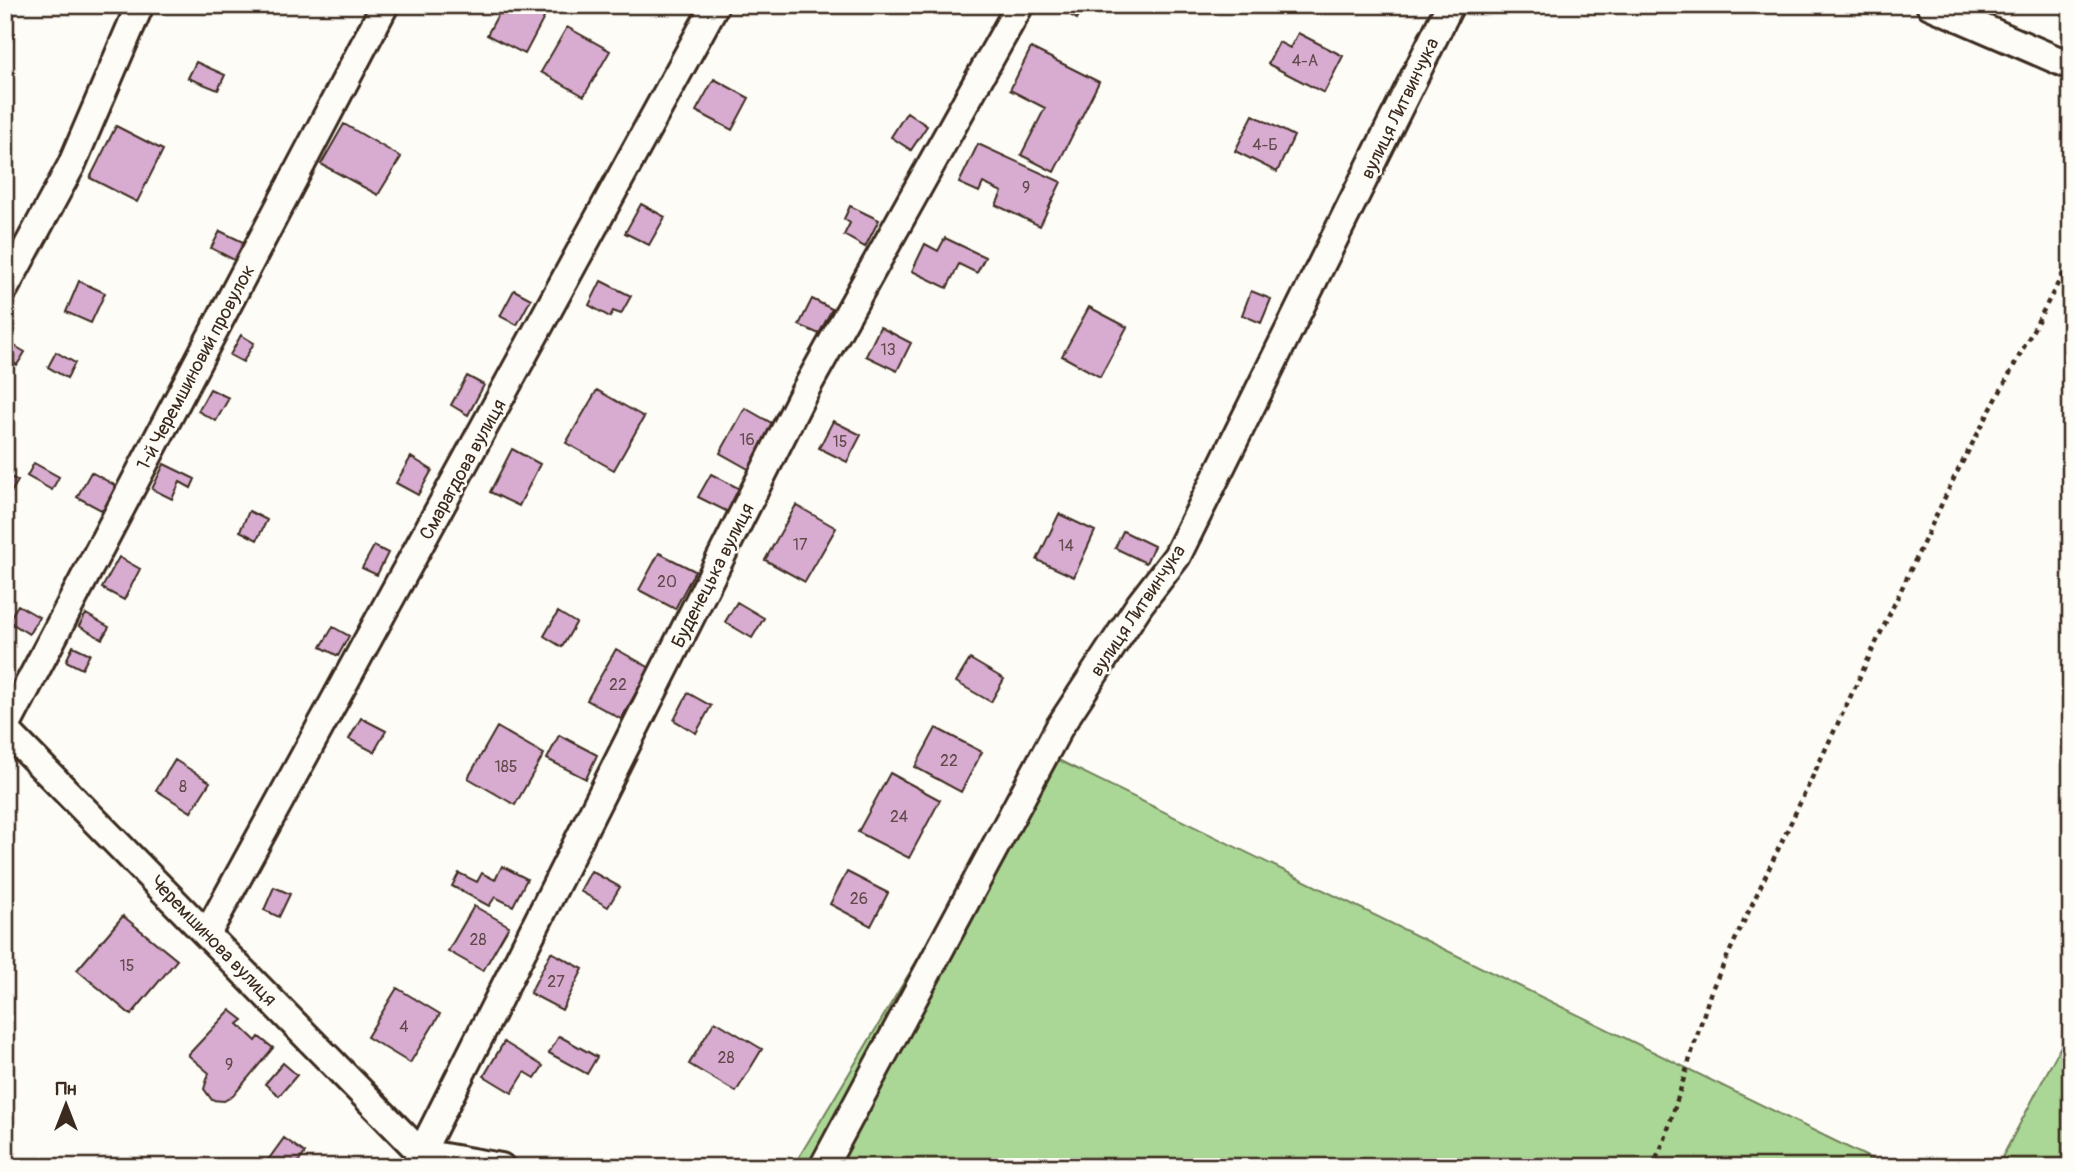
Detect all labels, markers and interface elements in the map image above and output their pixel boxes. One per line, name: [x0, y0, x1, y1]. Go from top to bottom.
street label: вулиця Литвинчука: [1355, 34, 1444, 183]
house number: 4-А: [1292, 51, 1318, 71]
house number: 4-Б: [1252, 135, 1278, 155]
house number: 9: [1022, 178, 1030, 198]
street label: 1-й Черемшиновий провулок: [131, 260, 260, 474]
house number: 13: [880, 340, 896, 360]
street label: Смарагдова вулиця: [414, 395, 512, 544]
house number: 16: [739, 430, 755, 450]
house number: 15: [833, 432, 847, 452]
street label: Буденецька вулиця: [666, 499, 760, 652]
house number: 17: [793, 535, 808, 555]
house number: 14: [1058, 536, 1074, 556]
street label: вулиця Литвинчука: [1085, 540, 1191, 681]
house number: 20: [657, 572, 677, 592]
house number: 22: [609, 675, 627, 695]
house number: 22: [940, 751, 958, 771]
house number: 185: [495, 757, 518, 777]
house number: 8: [179, 777, 187, 797]
house number: 24: [890, 807, 908, 827]
street label: Черемшинова вулиця: [145, 870, 282, 1011]
house number: 26: [850, 889, 868, 909]
house number: 28: [469, 930, 487, 950]
house number: 15: [120, 956, 134, 976]
house number: 27: [547, 972, 565, 992]
house number: 4: [399, 1017, 409, 1037]
house number: 28: [717, 1048, 735, 1068]
house number: 9: [225, 1055, 233, 1075]
north arrow: [32, 1070, 102, 1140]
text: Пн: [56, 1077, 76, 1101]

